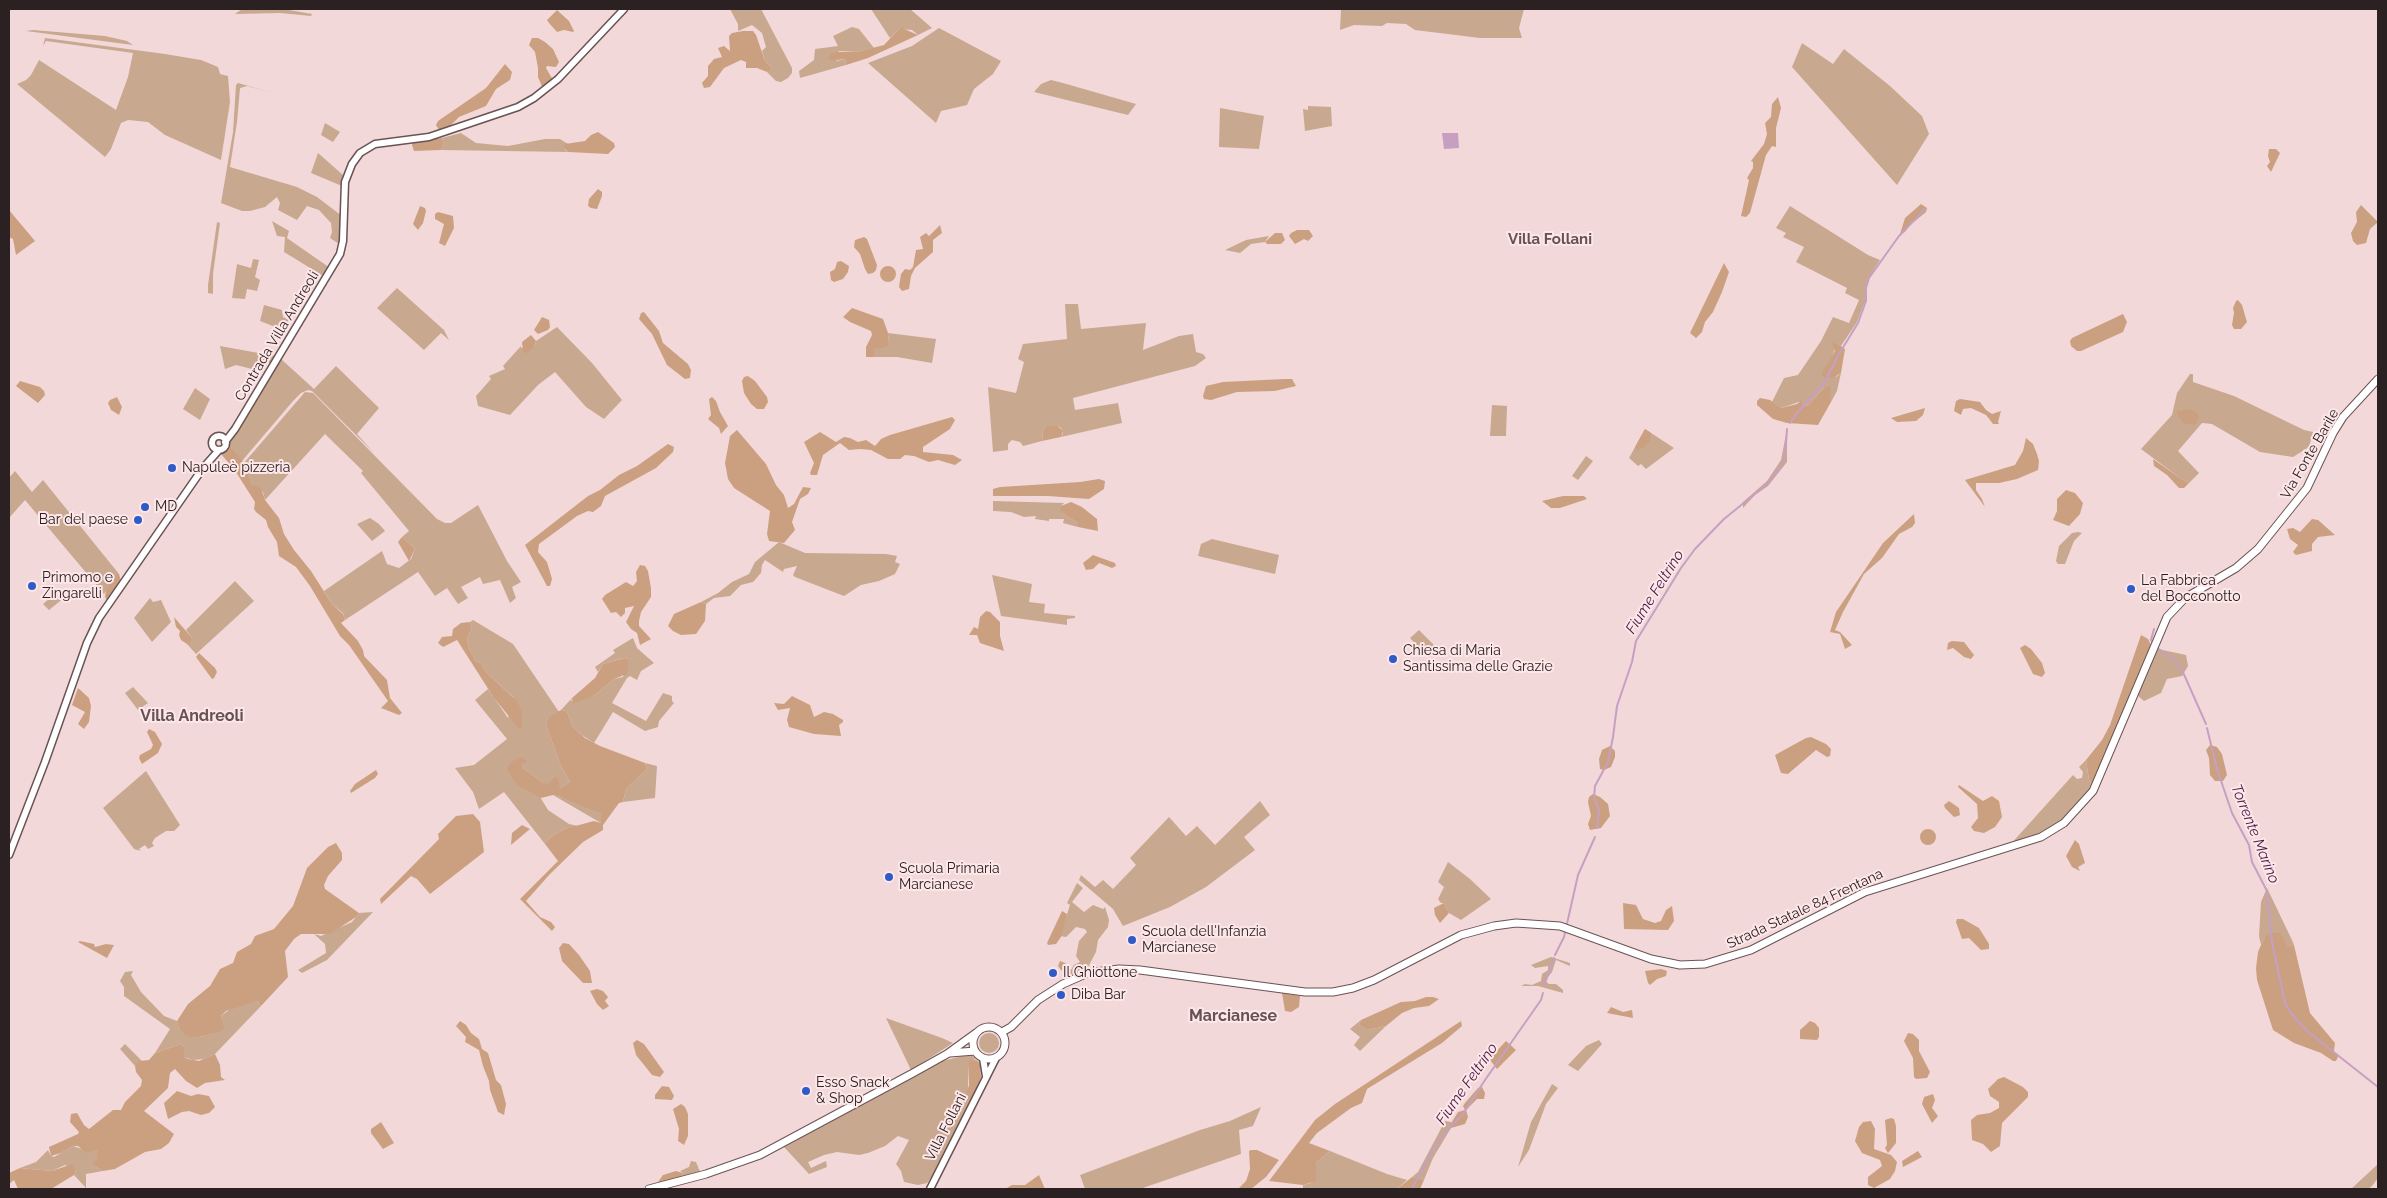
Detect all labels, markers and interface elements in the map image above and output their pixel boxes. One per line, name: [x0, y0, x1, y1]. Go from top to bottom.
district label: Villa Follani: [1508, 230, 1592, 248]
street label: Contrada Villa Andreoli: [231, 268, 323, 404]
street label: Via Fonte Barile: [2277, 406, 2343, 502]
place label: Napuleè pizzeria: [182, 460, 290, 476]
marker: Napuleè pizzeria: [166, 462, 178, 474]
place label: MD: [155, 499, 177, 515]
marker: MD: [139, 501, 151, 513]
place label: Bar del paese: [39, 512, 128, 528]
marker: Bar del paese: [132, 514, 144, 526]
water label: Fiume Feltrino: [1622, 547, 1688, 637]
place label: Primomo e Zingarelli: [42, 570, 113, 602]
place label: La Fabbrica del Bocconotto: [2141, 573, 2240, 606]
marker: Primomo e Zingarelli: [26, 580, 38, 592]
marker: La Fabbrica del Bocconotto: [2125, 583, 2137, 595]
place label: Chiesa di Maria Santissima delle Grazie: [1403, 643, 1553, 676]
marker: Chiesa di Maria Santissima delle Grazie: [1387, 653, 1399, 665]
district label: Villa Andreoli: [140, 706, 244, 726]
water label: Torrente Marino: [2227, 782, 2283, 886]
place label: Scuola Primaria Marcianese: [899, 861, 1000, 894]
street label: Strada Statale 84 Frentana: [1724, 865, 1886, 953]
marker: Scuola Primaria Marcianese: [883, 871, 895, 883]
place label: Scuola dell'Infanzia Marcianese: [1142, 924, 1266, 956]
marker: Scuola dell'Infanzia Marcianese: [1126, 934, 1138, 946]
place label: Il Ghiottone: [1063, 965, 1137, 981]
marker: Il Ghiottone: [1047, 967, 1059, 979]
place label: Diba Bar: [1071, 987, 1126, 1003]
marker: Diba Bar: [1055, 989, 1067, 1001]
district label: Marcianese: [1189, 1006, 1277, 1026]
water label: Fiume Feltrino: [1432, 1040, 1502, 1128]
place label: Esso Snack & Shop: [816, 1075, 889, 1108]
marker: Esso Snack & Shop: [800, 1085, 812, 1097]
street label: Villa Follani: [922, 1090, 970, 1164]

